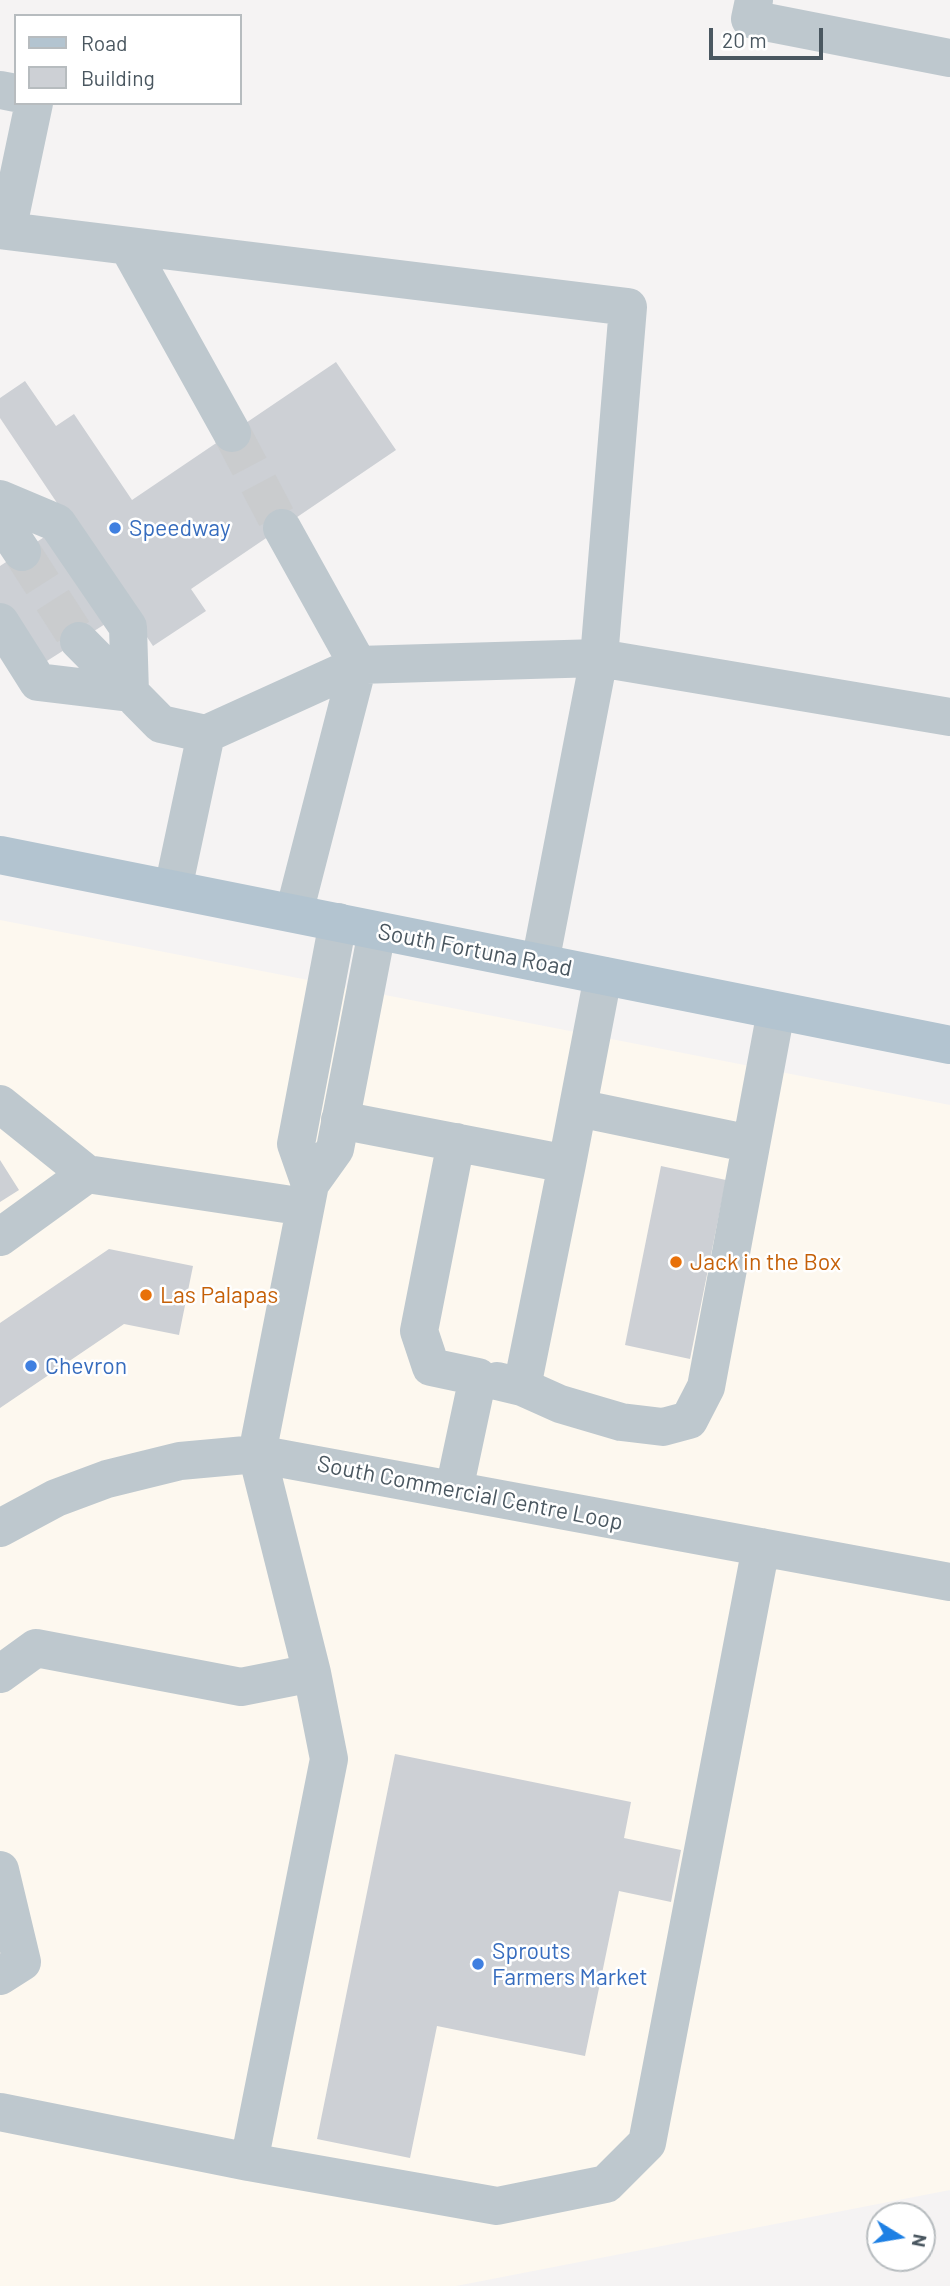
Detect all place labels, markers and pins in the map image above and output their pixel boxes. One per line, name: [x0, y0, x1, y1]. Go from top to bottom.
place label: Speedway: [129, 514, 231, 542]
marker: Speedway: [107, 520, 123, 536]
place label: Jack in the Box: [690, 1248, 841, 1276]
marker: Jack in the Box: [668, 1254, 684, 1270]
place label: Las Palapas: [160, 1281, 278, 1309]
marker: Las Palapas: [138, 1287, 154, 1303]
place label: Chevron: [45, 1352, 127, 1380]
marker: Chevron: [23, 1358, 39, 1374]
place label: Sprouts Farmers Market: [492, 1937, 648, 1991]
marker: Sprouts Farmers Market: [470, 1956, 486, 1972]

